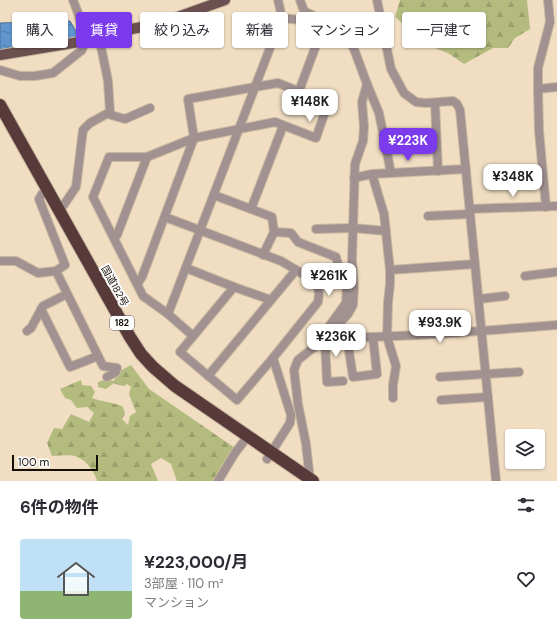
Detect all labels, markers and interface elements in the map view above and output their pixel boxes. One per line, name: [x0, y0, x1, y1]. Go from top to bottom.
chip: 購入: [12, 12, 68, 48]
chip: 賃貸: [76, 12, 132, 48]
chip: 絞り込み: [140, 12, 224, 48]
chip: 新着: [232, 12, 288, 48]
chip: マンション: [296, 12, 394, 48]
chip: 一戸建て: [402, 12, 486, 48]
pin: ¥148K: [282, 89, 338, 123]
text: ¥148K: [291, 93, 329, 110]
pin: ¥223K: [380, 128, 436, 162]
text: ¥223K: [388, 132, 428, 149]
pin: ¥348K: [485, 164, 541, 198]
text: ¥348K: [492, 168, 534, 185]
street label: 国道182号: [98, 263, 132, 309]
pin: ¥261K: [301, 263, 357, 297]
text: ¥261K: [310, 267, 348, 284]
pin: ¥93.9K: [407, 310, 473, 344]
text: ¥93.9K: [418, 314, 462, 331]
road number: 182: [110, 316, 134, 330]
pin: ¥236K: [308, 324, 364, 358]
text: ¥236K: [316, 328, 356, 345]
map controls: [505, 429, 545, 469]
button: layers: [505, 429, 545, 469]
scale bar: [12, 453, 98, 472]
text: 100 m: [18, 455, 49, 469]
icon: filters: [515, 494, 537, 516]
text: 6件の物件: [20, 496, 99, 518]
text: ¥223,000/月: [144, 551, 249, 573]
icon: home: [52, 555, 100, 603]
icon: heart: [515, 568, 537, 590]
text: 3部屋 · 110 m²: [144, 575, 224, 592]
text: マンション: [144, 594, 209, 611]

